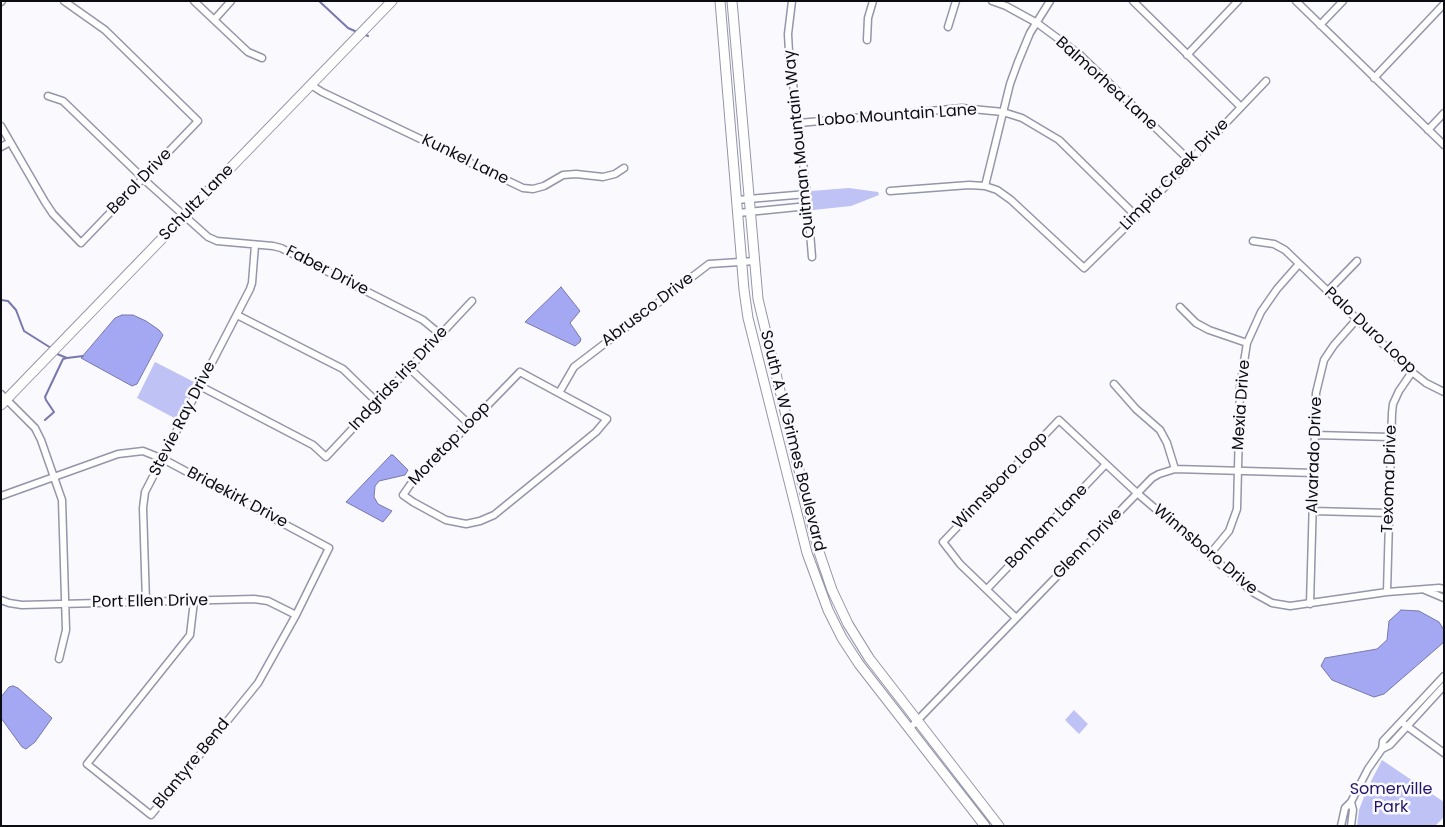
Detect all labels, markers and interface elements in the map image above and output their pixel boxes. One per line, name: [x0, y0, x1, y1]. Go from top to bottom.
street label: Balmorhea Lane: [1051, 33, 1161, 135]
street label: Quitman Mountain Way: [781, 49, 819, 239]
street label: Lobo Mountain Lane: [817, 101, 977, 131]
street label: Limpia Creek Drive: [1117, 115, 1233, 235]
street label: Kunkel Lane: [418, 131, 512, 189]
street label: Berol Drive: [104, 145, 176, 219]
street label: Schultz Lane: [156, 161, 238, 245]
street label: Faber Drive: [283, 242, 371, 300]
street label: Abrusco Drive: [598, 269, 698, 351]
street label: Palo Duro Loop: [1320, 283, 1420, 379]
street label: Indgrids Iris Drive: [346, 323, 452, 435]
street label: South A W Grimes Boulevard: [755, 328, 829, 554]
street label: Stevie Ray Drive: [146, 358, 220, 480]
street label: Mexia Drive: [1229, 359, 1255, 451]
street label: Alvarado Drive: [1303, 396, 1327, 514]
street label: Moretop Loop: [405, 398, 495, 490]
street label: Texoma Drive: [1379, 425, 1401, 533]
street label: Winnsboro Loop: [950, 428, 1052, 534]
street label: Bridekirk Drive: [183, 463, 291, 533]
street label: Bonham Lane: [1002, 481, 1092, 573]
street label: Winnsboro Drive: [1149, 501, 1261, 599]
street label: Glenn Drive: [1049, 505, 1127, 583]
street label: Port Ellen Drive: [92, 591, 208, 613]
street label: Blantyre Bend: [150, 715, 234, 813]
park label: Somerville Park: [1350, 780, 1432, 818]

